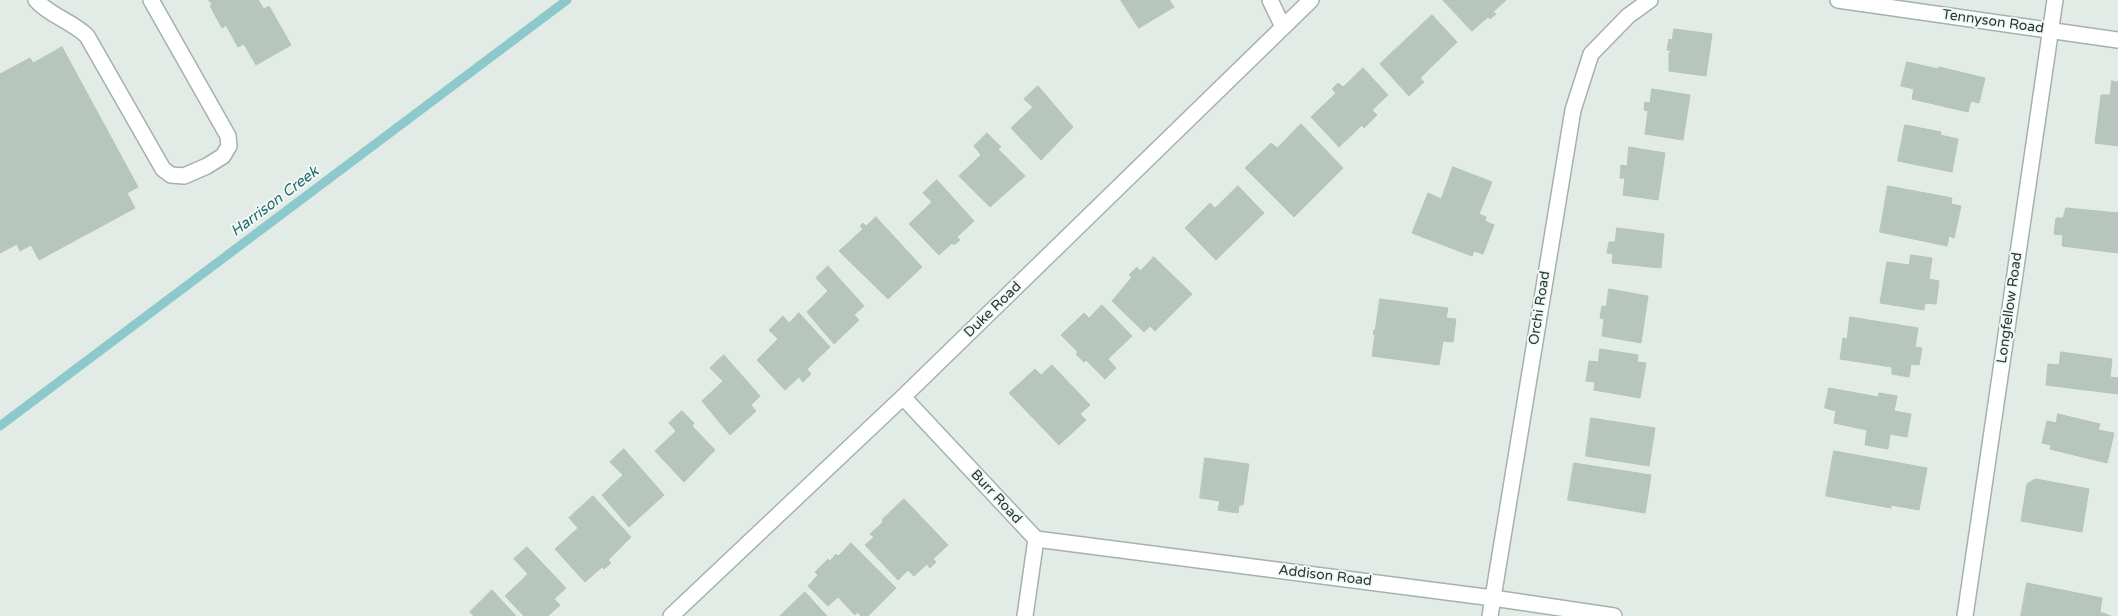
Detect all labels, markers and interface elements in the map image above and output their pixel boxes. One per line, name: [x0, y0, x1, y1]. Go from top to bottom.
street label: Tennyson Road: [1941, 7, 2045, 37]
water label: Harrison Creek: [228, 163, 322, 241]
street label: Longfellow Road: [1994, 251, 2026, 365]
street label: Orchi Road: [1526, 270, 1554, 346]
street label: Duke Road: [961, 279, 1025, 341]
street label: Burr Road: [967, 467, 1025, 527]
street label: Addison Road: [1277, 562, 1373, 590]

